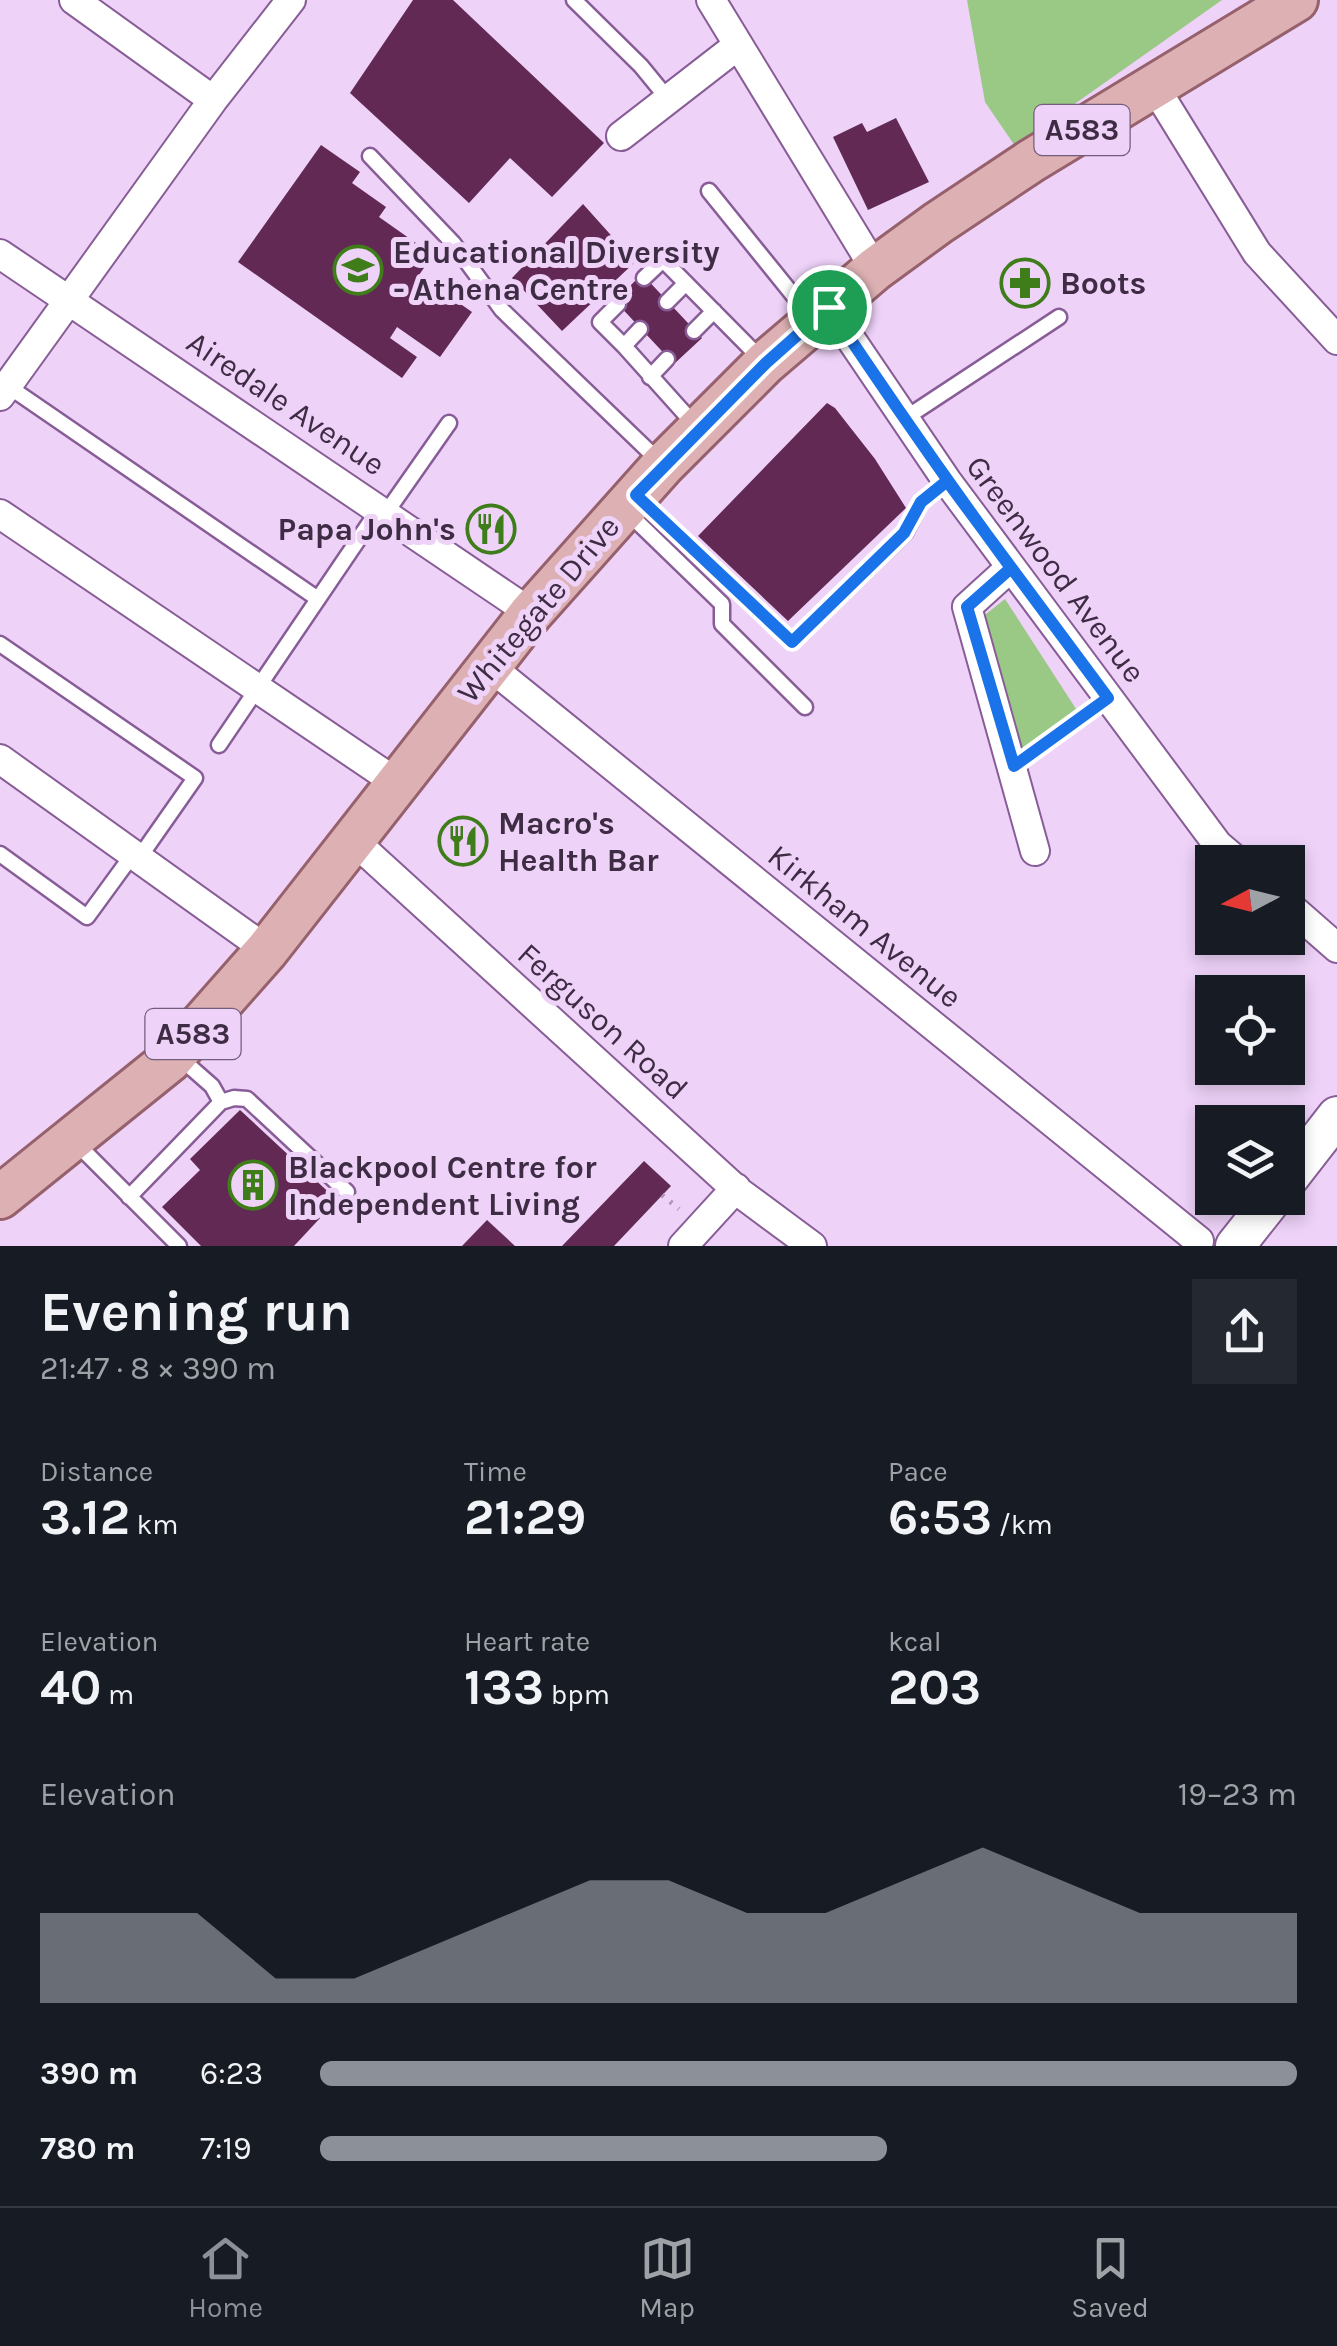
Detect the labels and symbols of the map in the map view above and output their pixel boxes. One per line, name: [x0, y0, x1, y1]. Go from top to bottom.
road number: A583: [1034, 105, 1130, 155]
place label: Educational Diversity - Athena Centre: [393, 234, 720, 308]
school or university icon: Educational Diversity - Athena Centre: [332, 244, 384, 296]
pharmacy icon: Boots: [999, 257, 1051, 309]
pin: [787, 265, 872, 350]
place label: Boots: [1060, 265, 1146, 302]
street label: Airedale Avenue: [180, 324, 392, 483]
street label: Greenwood Avenue: [958, 449, 1153, 690]
restaurant icon: Papa John's: [465, 503, 517, 555]
street label: Whitegate Drive: [450, 508, 627, 710]
place label: Papa John's: [278, 511, 456, 548]
place label: Macro's Health Bar: [498, 805, 659, 879]
restaurant icon: Macro's Health Bar: [437, 815, 489, 867]
street label: Kirkham Avenue: [760, 837, 969, 1016]
north arrow: [1195, 845, 1305, 955]
street label: Ferguson Road: [510, 935, 695, 1107]
road number: A583: [146, 1009, 240, 1059]
place label: Blackpool Centre for Independent Living: [288, 1149, 597, 1223]
building icon: Blackpool Centre for Independent Living: [227, 1159, 279, 1211]

